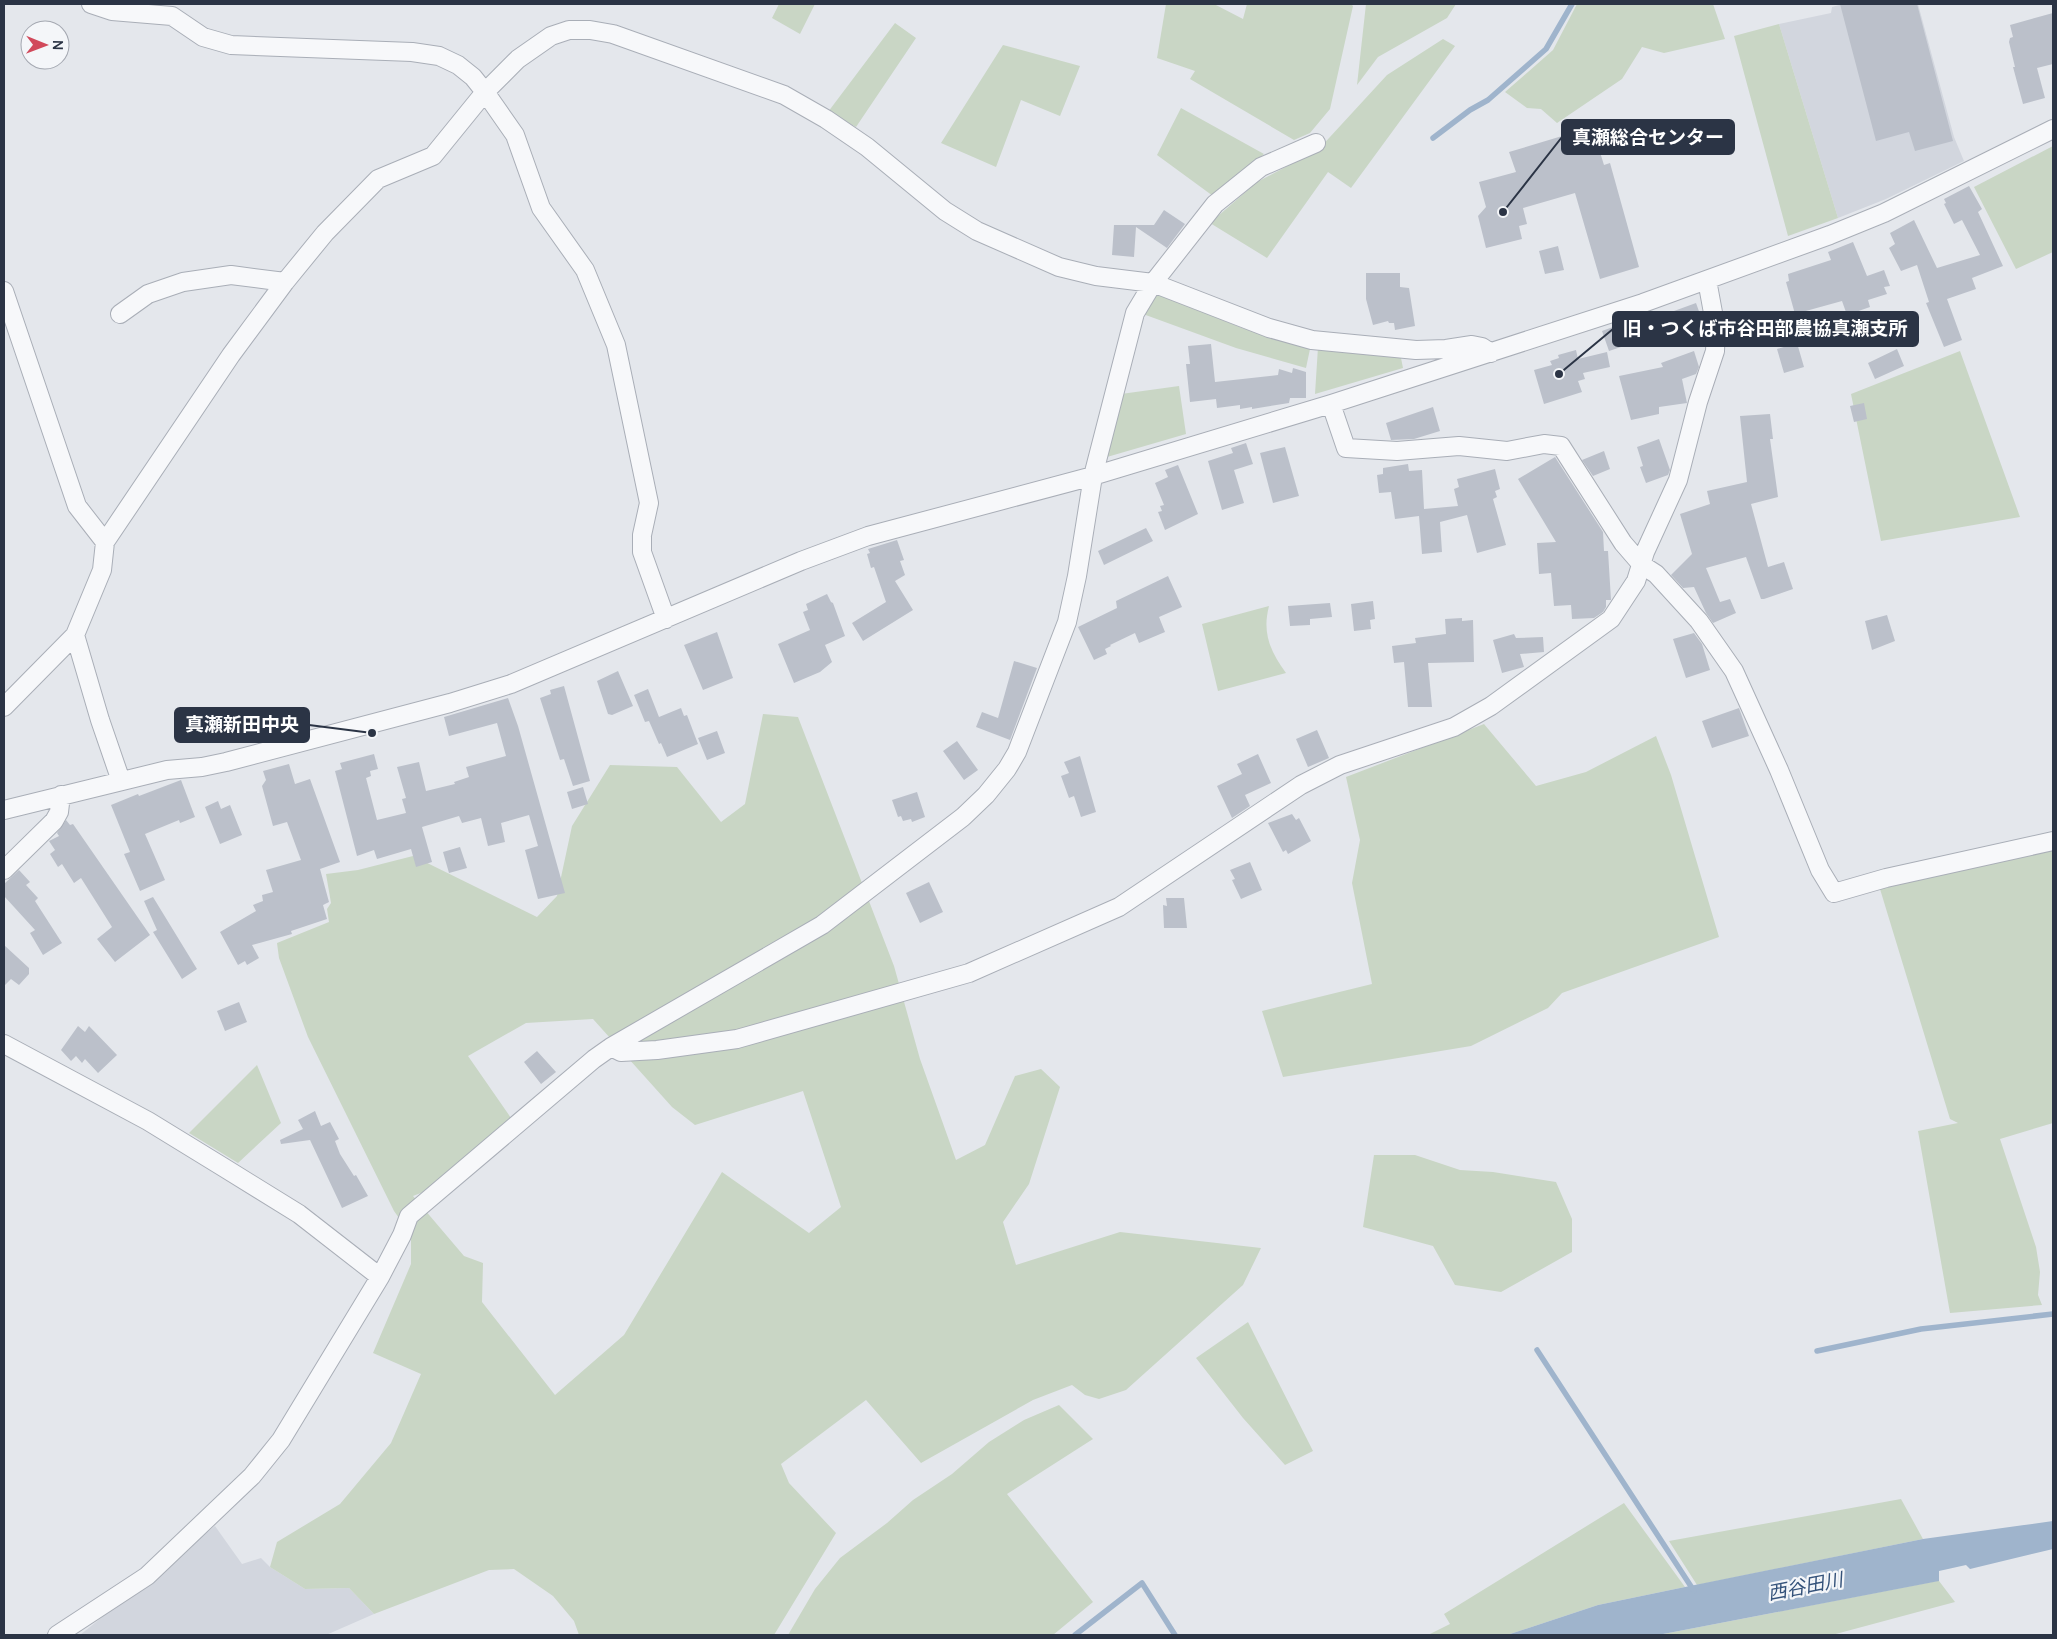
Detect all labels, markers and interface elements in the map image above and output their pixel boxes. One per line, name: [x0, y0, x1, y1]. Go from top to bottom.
north arrow: [20, 20, 70, 70]
text: N: [49, 40, 68, 50]
callout: 真瀬総合センター: [1562, 120, 1734, 154]
text: 真瀬総合センター: [1572, 124, 1724, 150]
callout: 旧・つくば市谷田部農協真瀬支所: [1613, 312, 1918, 346]
text: 旧・つくば市谷田部農協真瀬支所: [1622, 315, 1908, 341]
callout: 真瀬新田中央: [175, 708, 309, 742]
text: 真瀬新田中央: [185, 711, 299, 737]
water label: 西谷田川: [1765, 1566, 1847, 1606]

